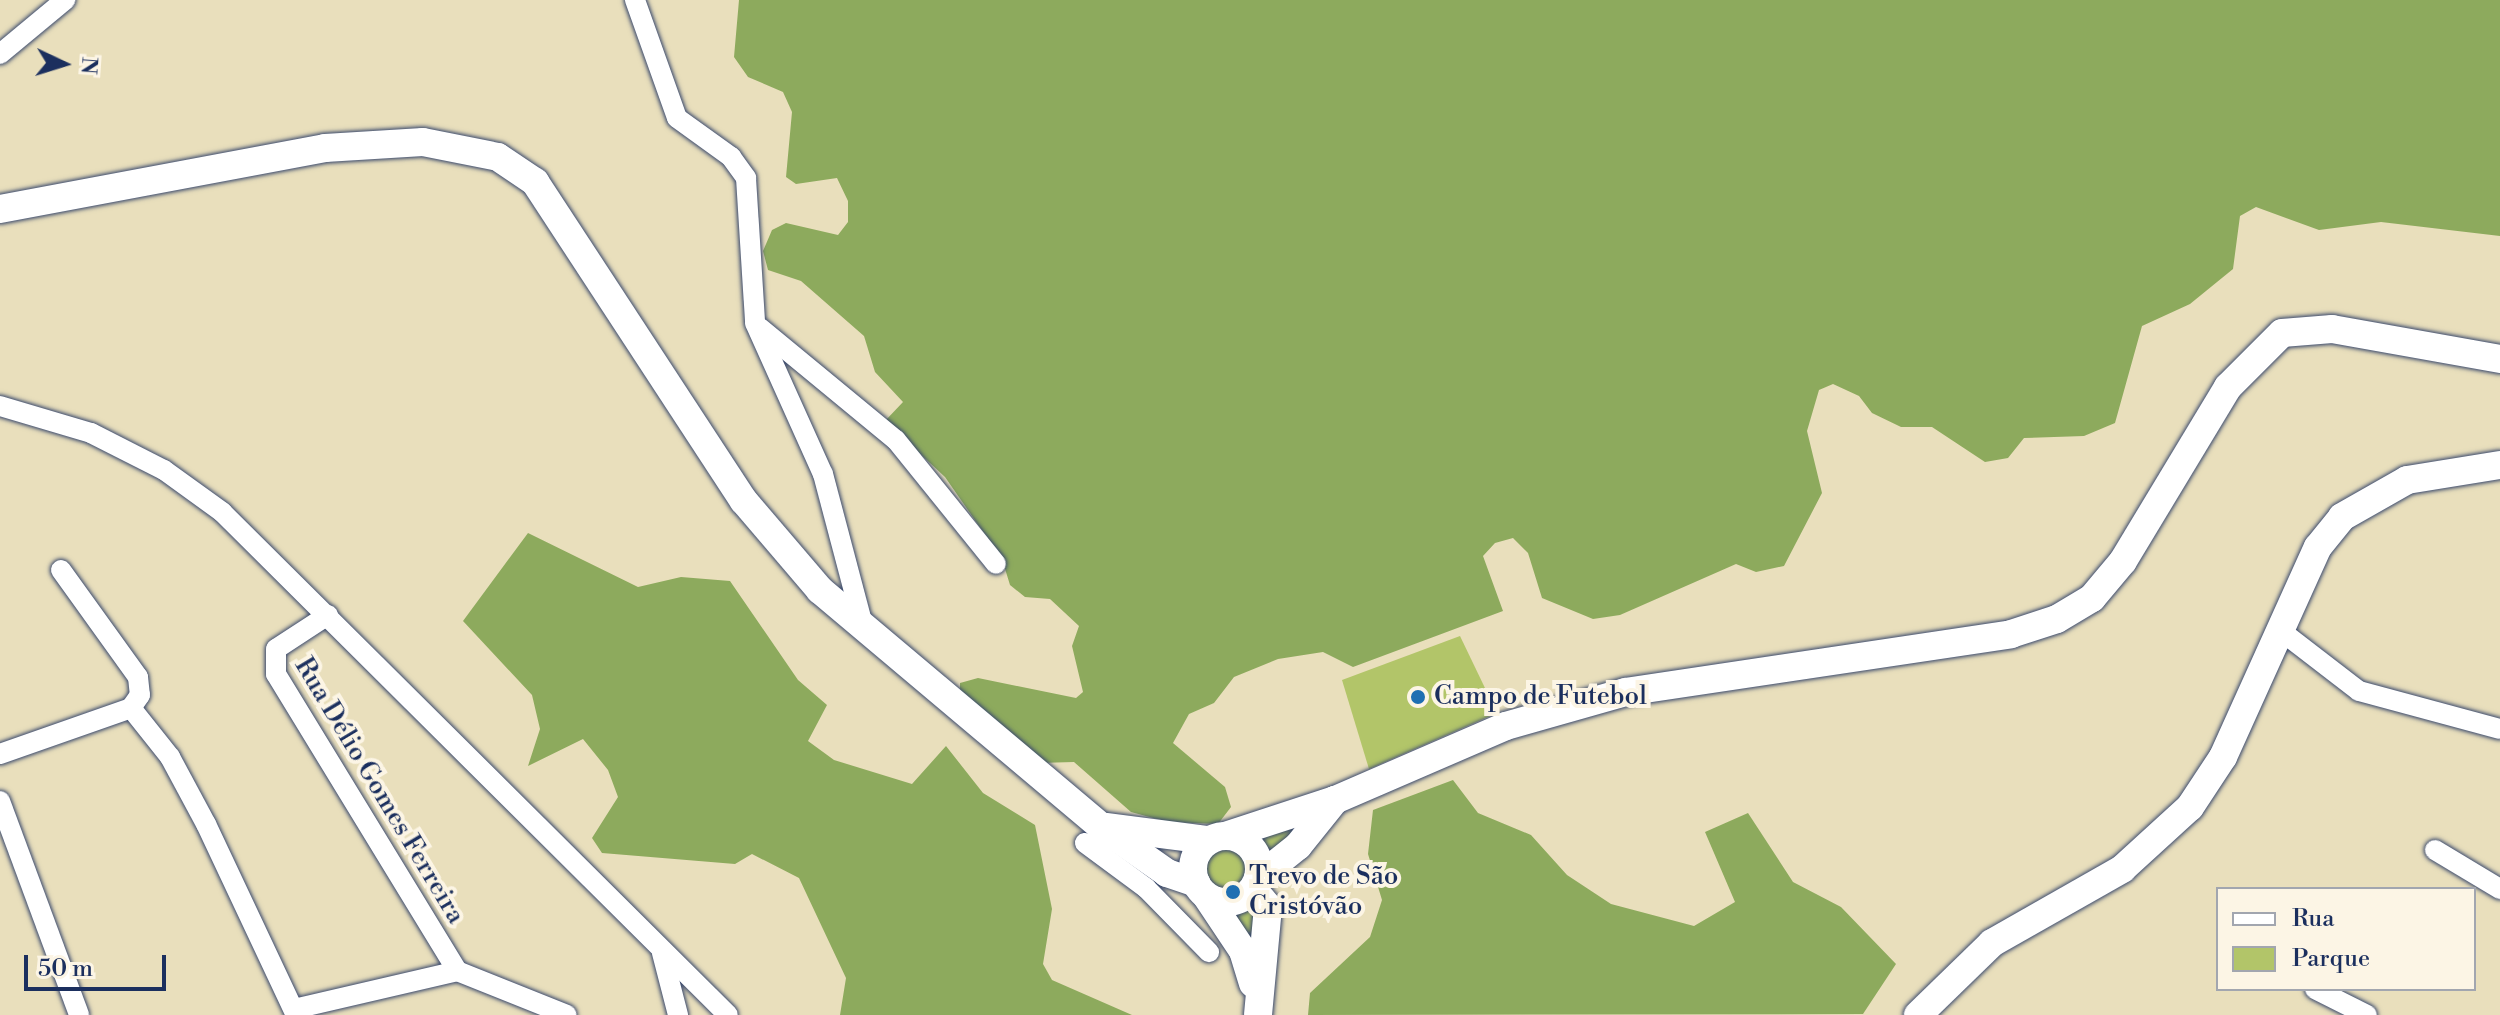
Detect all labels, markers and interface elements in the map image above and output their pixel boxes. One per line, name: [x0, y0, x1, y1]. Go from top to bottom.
north arrow: [24, 24, 104, 104]
text: N: [74, 56, 103, 75]
street label: Rua Délio Gomes Ferreira: [287, 652, 471, 930]
place label: Campo de Futebol: [1434, 681, 1647, 713]
marker: Campo de Futebol: [1409, 688, 1427, 706]
place label: Trevo de São Cristóvão: [1249, 861, 1398, 922]
marker: Trevo de São Cristóvão: [1224, 883, 1242, 901]
legend: [2216, 887, 2476, 991]
text: Rua: [2292, 904, 2334, 934]
scale bar: [28, 939, 170, 989]
text: Parque: [2292, 944, 2370, 974]
text: 50 m: [38, 954, 93, 984]

